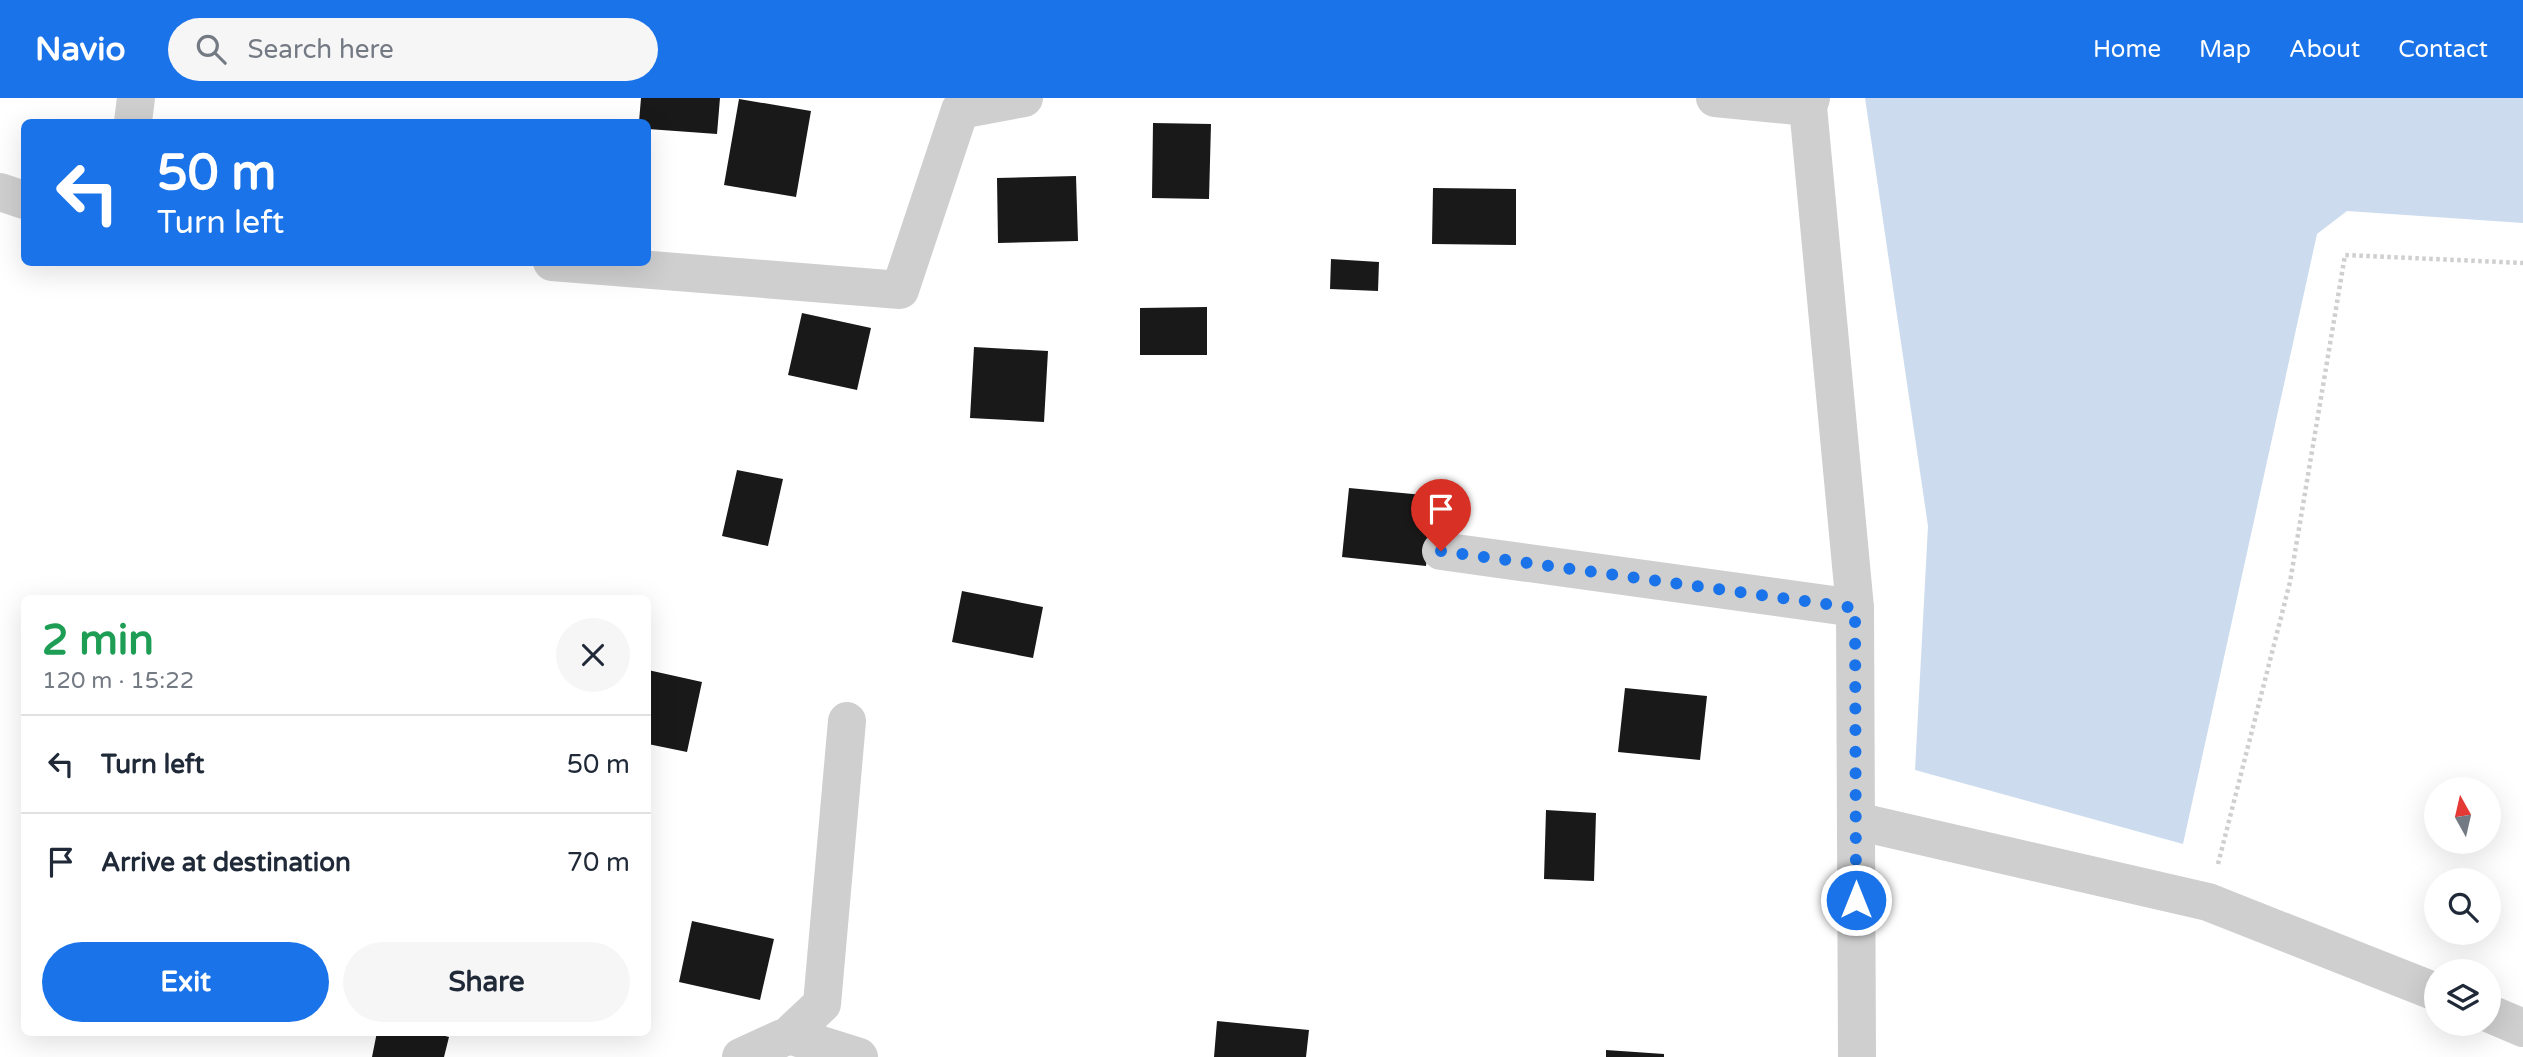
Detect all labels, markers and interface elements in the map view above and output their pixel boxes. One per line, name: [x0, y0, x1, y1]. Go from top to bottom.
search box: [168, 18, 658, 81]
text: Navio: [35, 30, 126, 69]
icon: search: [192, 30, 230, 68]
text: Search here: [248, 34, 394, 65]
text: Home: [2093, 35, 2161, 64]
text: Map: [2199, 35, 2251, 64]
text: About: [2289, 35, 2360, 64]
text: Contact: [2398, 35, 2488, 64]
text: 50 m: [157, 144, 276, 203]
icon: left: [42, 147, 133, 238]
text: Turn left: [157, 204, 284, 242]
pin: [1411, 479, 1471, 551]
icon: arrive: [1422, 490, 1460, 528]
text: 2 min: [42, 615, 154, 666]
button: close: [556, 618, 630, 692]
text: 120 m · 15:22: [42, 667, 194, 695]
icon: left: [42, 745, 80, 783]
text: Turn left: [101, 749, 204, 780]
text: 50 m: [567, 749, 630, 780]
north arrow: [2424, 777, 2501, 854]
map controls: [2424, 777, 2501, 1036]
icon: arrive: [42, 843, 80, 881]
text: Arrive at destination: [101, 847, 351, 878]
text: 70 m: [567, 847, 630, 878]
position arrow: [1819, 863, 1893, 937]
button: search: [2424, 868, 2501, 945]
button: Exit: [42, 942, 329, 1022]
button: Share: [343, 942, 630, 1022]
button: layers: [2424, 959, 2501, 1036]

